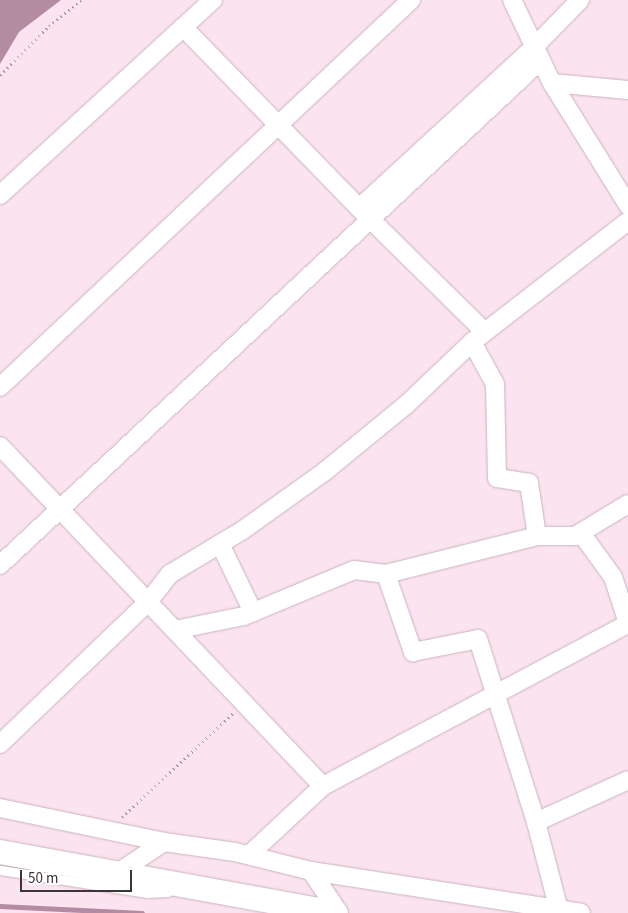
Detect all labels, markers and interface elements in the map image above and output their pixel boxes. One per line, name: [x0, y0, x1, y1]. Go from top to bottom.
scale bar: [22, 860, 135, 892]
text: 50 m: [28, 868, 58, 889]

